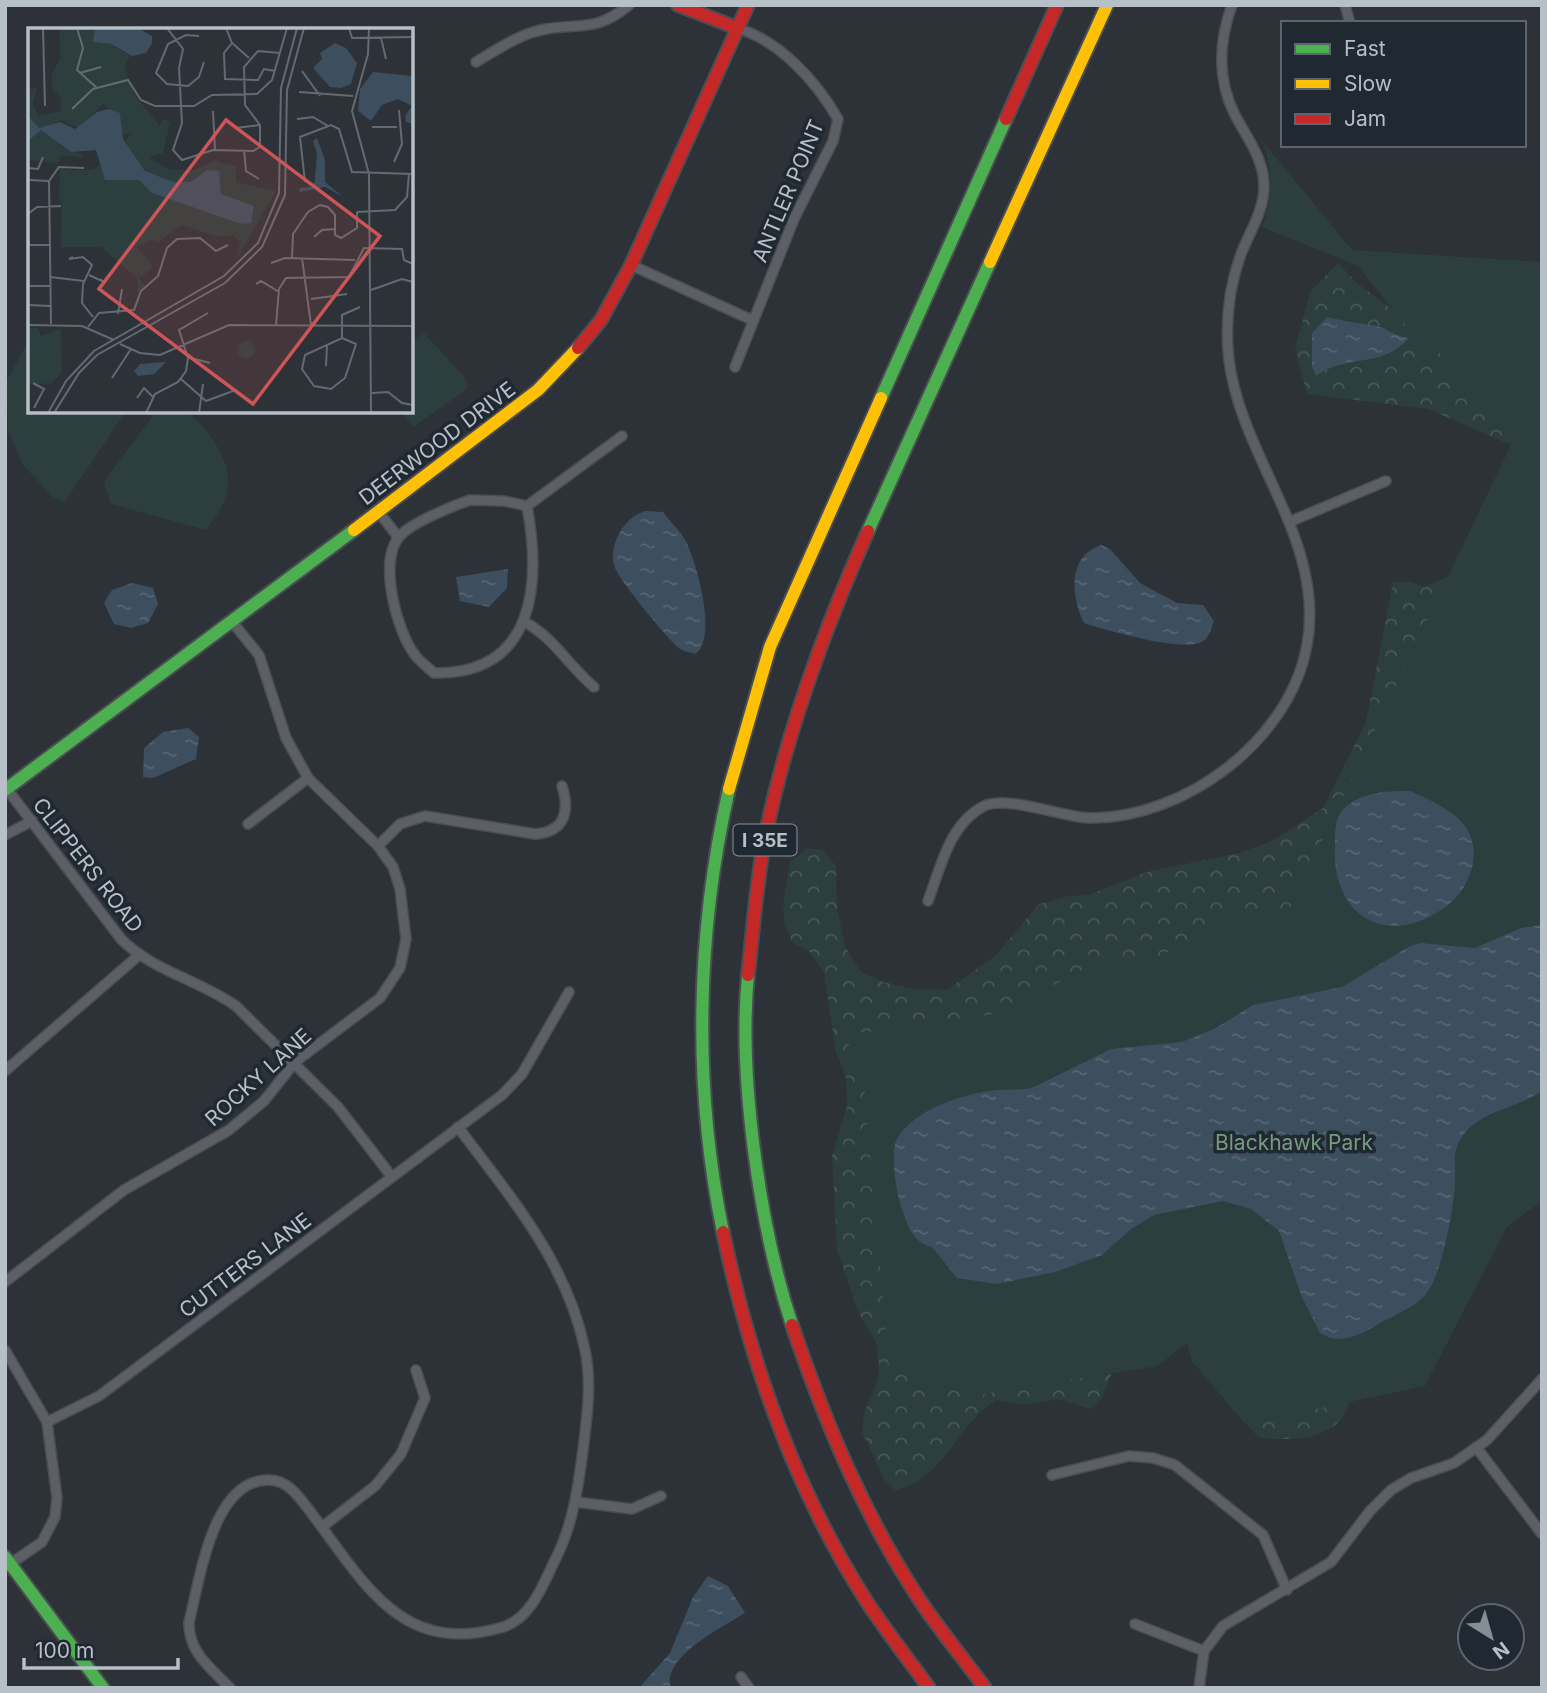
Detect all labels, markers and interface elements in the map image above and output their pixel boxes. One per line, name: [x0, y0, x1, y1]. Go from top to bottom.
legend: [1281, 21, 1526, 147]
inset map: [28, 28, 413, 413]
text: Fast: [1344, 36, 1386, 61]
text: Slow: [1344, 71, 1392, 96]
text: Jam: [1344, 106, 1386, 131]
street label: ANTLER POINT: [747, 116, 829, 266]
street label: DEERWOOD DRIVE: [354, 376, 520, 510]
street label: CLIPPERS ROAD: [28, 793, 148, 937]
road number: I 35E: [734, 824, 796, 856]
street label: ROCKY LANE: [200, 1023, 316, 1131]
park label: Blackhawk Park: [1215, 1130, 1373, 1155]
street label: CUTTERS LANE: [174, 1207, 316, 1323]
north arrow: [1456, 1602, 1526, 1672]
scale bar: [24, 1626, 178, 1670]
text: N: [1488, 1637, 1514, 1664]
text: 100 m: [35, 1638, 94, 1663]

